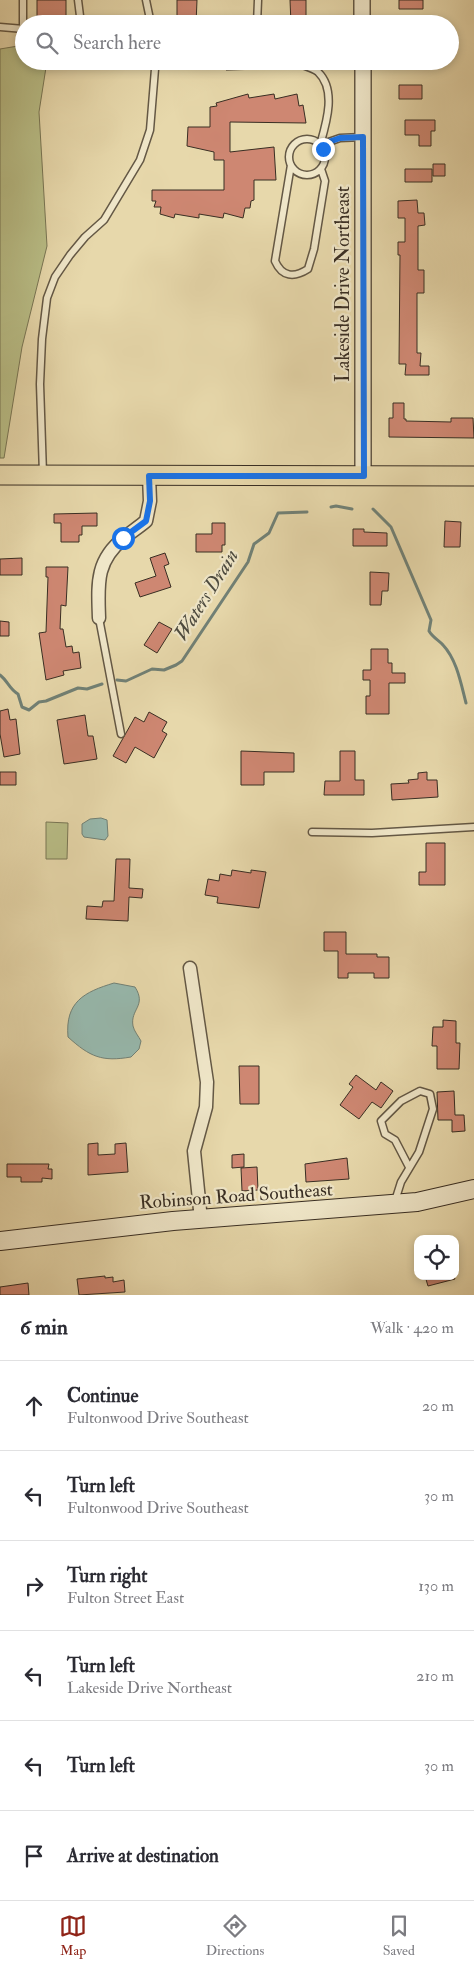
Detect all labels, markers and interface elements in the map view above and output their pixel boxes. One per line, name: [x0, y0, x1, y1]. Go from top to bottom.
search box: [15, 15, 459, 70]
icon: search: [33, 29, 61, 57]
text: Search here: [73, 31, 161, 55]
route end: [312, 138, 335, 161]
street label: Lakeside Drive Northeast: [331, 186, 355, 382]
route start: [112, 527, 135, 550]
water label: Waters Drain: [168, 545, 244, 645]
street label: Robinson Road Southeast: [138, 1177, 334, 1215]
map controls: [414, 1235, 459, 1280]
button: locate: [414, 1235, 459, 1280]
text: 6 min: [20, 1314, 68, 1341]
text: Walk · 420 m: [370, 1318, 454, 1338]
text: Continue: [67, 1384, 138, 1408]
icon: ahead: [20, 1392, 48, 1420]
text: 20 m: [422, 1396, 454, 1416]
text: Fultonwood Drive Southeast: [67, 1408, 249, 1428]
text: Turn left: [67, 1474, 135, 1498]
icon: left: [20, 1482, 48, 1510]
text: 30 m: [424, 1486, 454, 1506]
text: Fultonwood Drive Southeast: [67, 1498, 249, 1518]
text: Turn right: [67, 1564, 147, 1588]
icon: right: [20, 1572, 48, 1600]
text: 130 m: [418, 1576, 454, 1596]
text: Fulton Street East: [67, 1588, 184, 1608]
text: Turn left: [67, 1654, 135, 1678]
icon: left: [20, 1662, 48, 1690]
text: 210 m: [416, 1666, 454, 1686]
text: Lakeside Drive Northeast: [67, 1678, 232, 1698]
icon: left: [20, 1752, 48, 1780]
text: Turn left: [67, 1754, 135, 1778]
text: 30 m: [424, 1756, 454, 1776]
icon: arrive: [20, 1842, 48, 1870]
text: Arrive at destination: [67, 1844, 219, 1868]
tab: Map: [59, 1912, 87, 1959]
tab: Directions: [206, 1912, 264, 1959]
tab: Saved: [383, 1912, 415, 1959]

